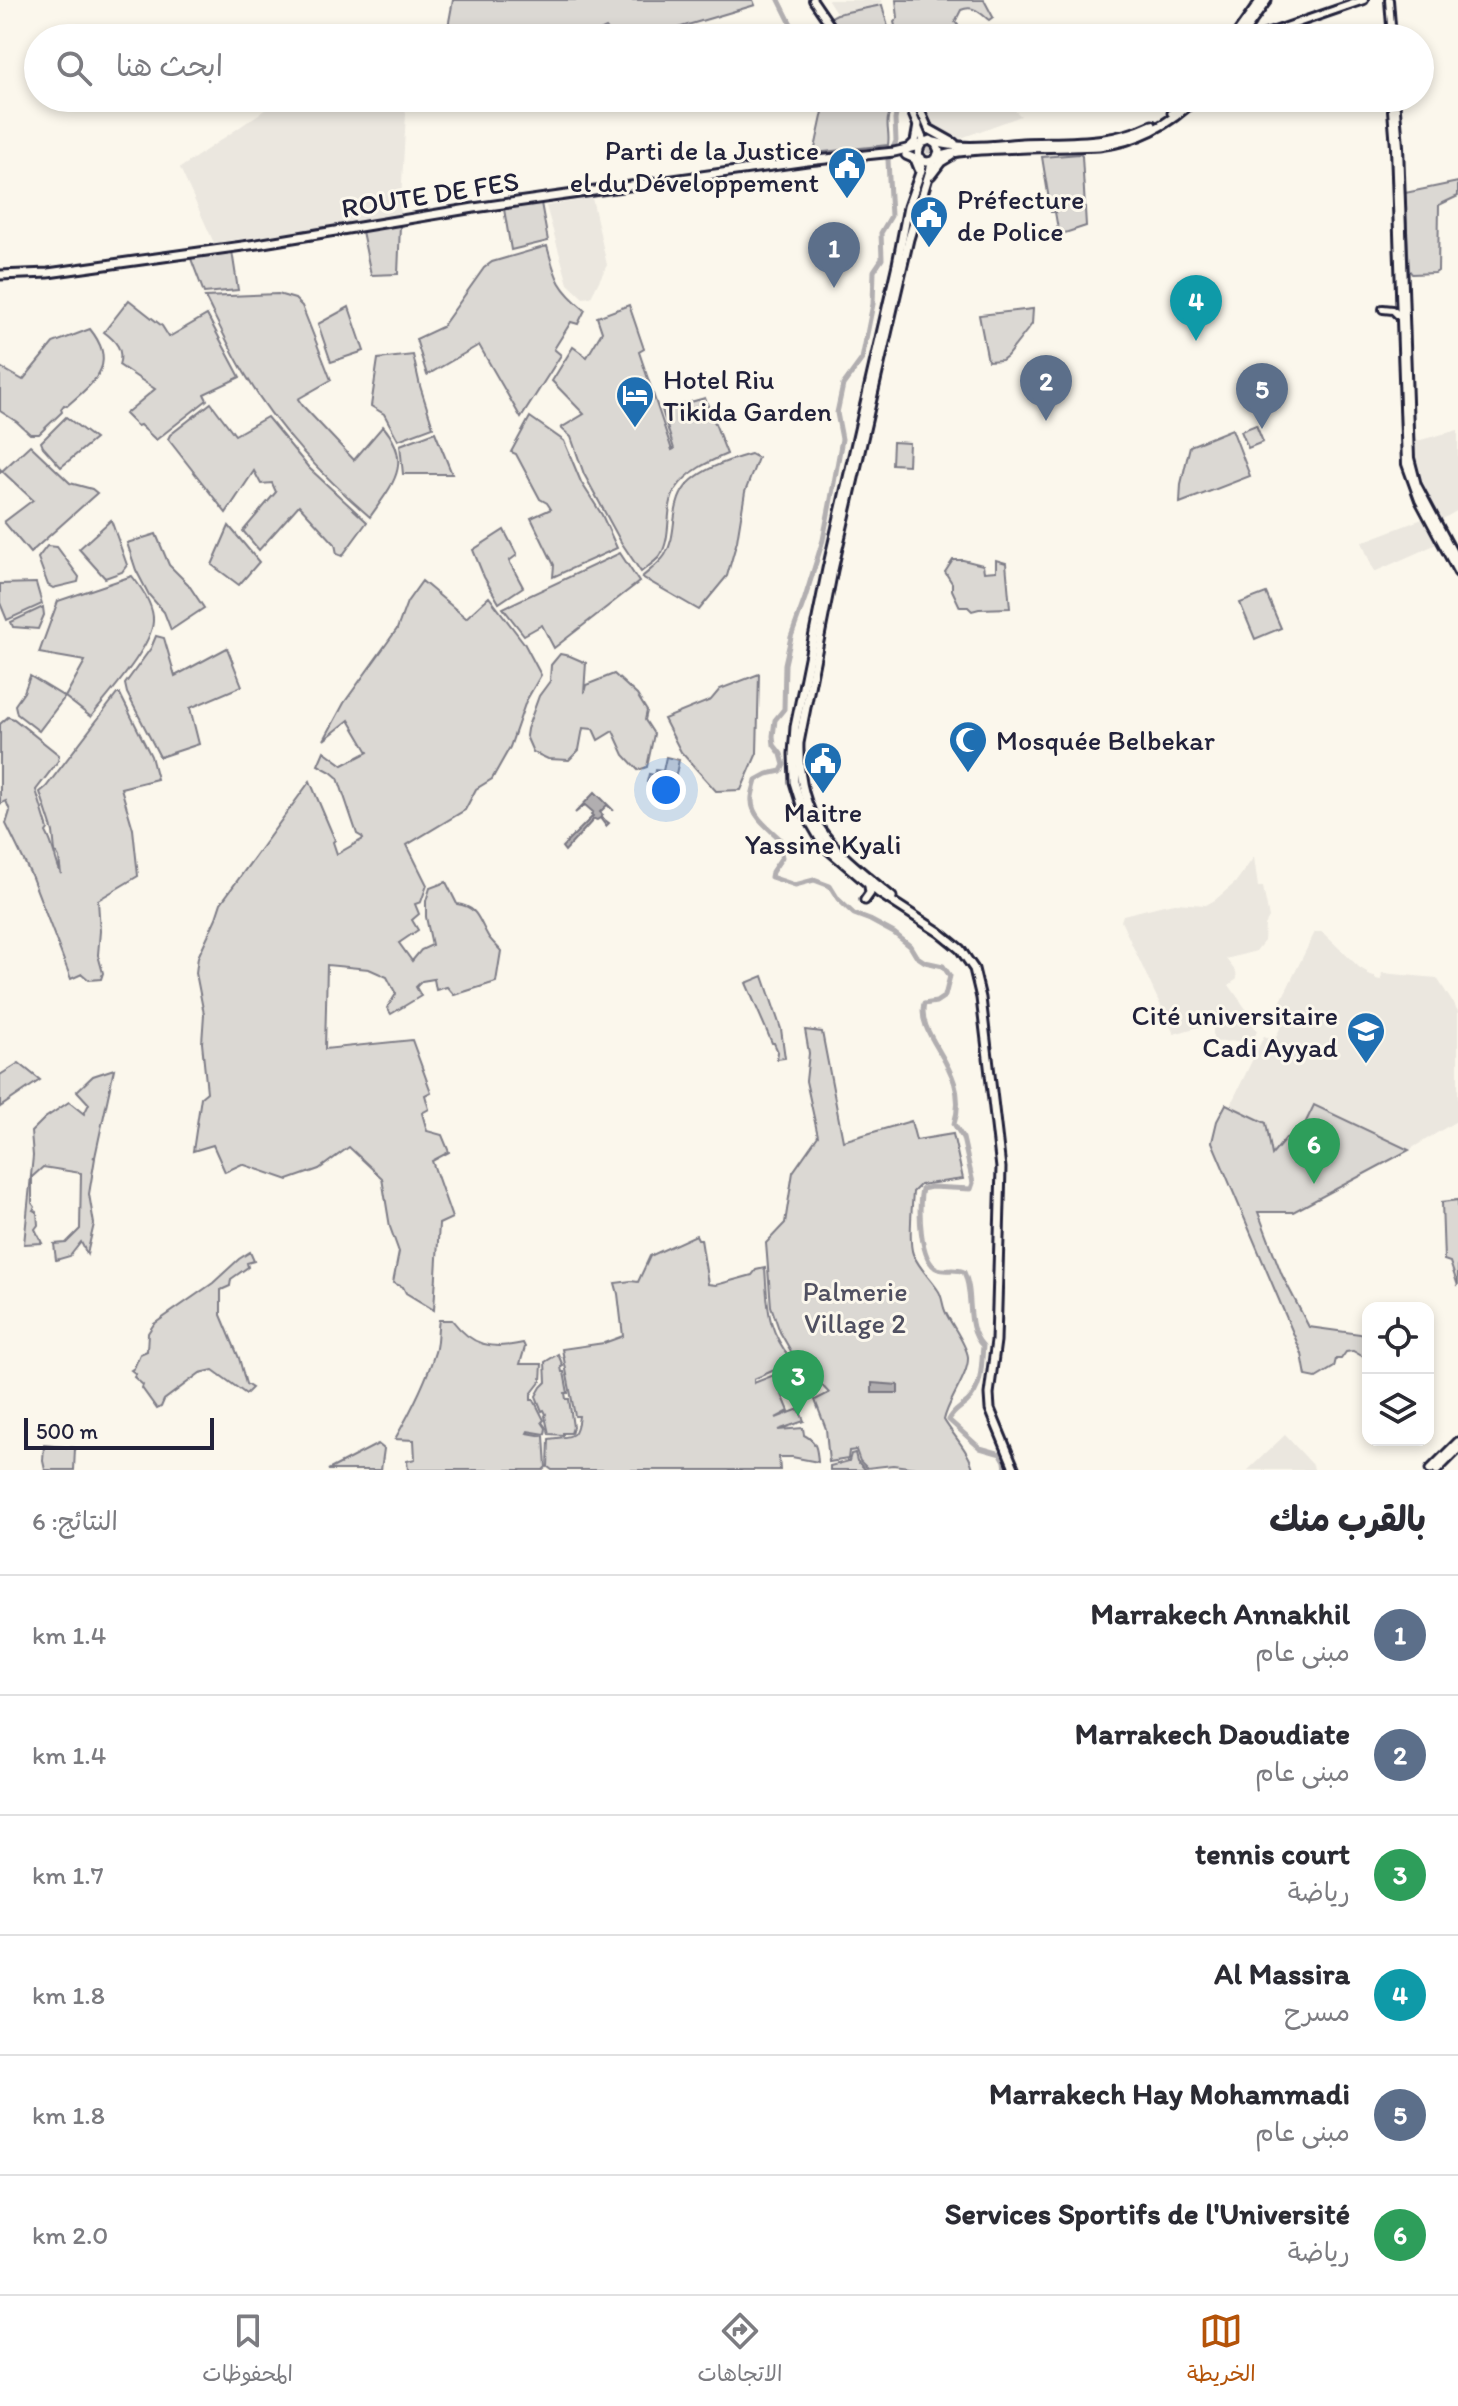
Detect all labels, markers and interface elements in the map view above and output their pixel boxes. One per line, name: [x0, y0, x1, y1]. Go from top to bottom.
search box: [24, 24, 1434, 112]
icon: search: [52, 46, 96, 90]
text: ابحث هنا: [116, 47, 223, 84]
place label: Parti de la Justice el du Développement: [570, 133, 819, 199]
public building icon: Parti de la Justice el du Développement: [826, 145, 868, 200]
street label: ROUTE DE FES: [339, 163, 521, 225]
place label: Préfecture de Police: [957, 182, 1084, 248]
public building icon: Préfecture de Police: [908, 194, 950, 249]
pin: 1: [808, 222, 860, 288]
pin: 4: [1170, 275, 1222, 341]
pin: 2: [1020, 355, 1072, 421]
place label: Hotel Riu Tikida Garden: [663, 362, 832, 428]
pin: 5: [1236, 363, 1288, 429]
hotel icon: Hotel Riu Tikida Garden: [614, 374, 656, 429]
mosque icon: Mosquée Belbekar: [947, 719, 989, 774]
place label: Mosquée Belbekar: [996, 723, 1215, 757]
public building icon: Maitre Yassine Kyali: [802, 740, 844, 795]
your location: [646, 770, 686, 810]
place label: Maitre Yassine Kyali: [745, 795, 901, 861]
place label: Cité universitaire Cadi Ayyad: [1132, 998, 1339, 1064]
school or university icon: Cité universitaire Cadi Ayyad: [1345, 1010, 1387, 1065]
pin: 6: [1288, 1118, 1340, 1184]
park label: Palmerie Village 2: [802, 1274, 908, 1340]
map controls: [1362, 1302, 1434, 1446]
button: locate: [1362, 1302, 1434, 1374]
pin: 3: [772, 1350, 824, 1416]
button: layers: [1362, 1374, 1434, 1446]
scale bar: [24, 1414, 214, 1450]
text: 500 m: [36, 1418, 98, 1445]
text: بالقرب منك: [1269, 1499, 1426, 1540]
text: النتائج: 6: [32, 1505, 118, 1537]
text: Marrakech Annakhil: [1090, 1595, 1350, 1632]
text: 1.4 km: [32, 1619, 106, 1651]
text: 1: [1394, 1619, 1406, 1651]
text: مبنى عام: [1255, 1636, 1350, 1668]
text: Marrakech Daoudiate: [1075, 1715, 1350, 1752]
text: 1.4 km: [32, 1739, 106, 1771]
text: 2: [1393, 1739, 1407, 1771]
text: مبنى عام: [1255, 1756, 1350, 1788]
text: tennis court: [1195, 1835, 1350, 1872]
text: 1.7 km: [32, 1859, 104, 1891]
text: 3: [1393, 1859, 1407, 1891]
text: رياضة: [1288, 1876, 1350, 1908]
text: Al Massira: [1214, 1955, 1350, 1992]
text: 1.8 km: [32, 1979, 105, 2011]
text: 4: [1392, 1979, 1408, 2011]
text: مسرح: [1284, 1996, 1350, 2028]
text: Marrakech Hay Mohammadi: [989, 2075, 1350, 2112]
text: 1.8 km: [32, 2099, 105, 2131]
text: 5: [1393, 2099, 1407, 2131]
text: مبنى عام: [1255, 2116, 1350, 2148]
text: Services Sportifs de l'Université: [945, 2195, 1350, 2232]
text: 2.0 km: [32, 2219, 108, 2251]
text: 6: [1393, 2219, 1407, 2251]
text: رياضة: [1288, 2236, 1350, 2268]
tab: المحفوظات: [202, 2309, 293, 2393]
tab: الاتجاهات: [698, 2309, 782, 2393]
tab: الخريطة: [1187, 2309, 1256, 2393]

